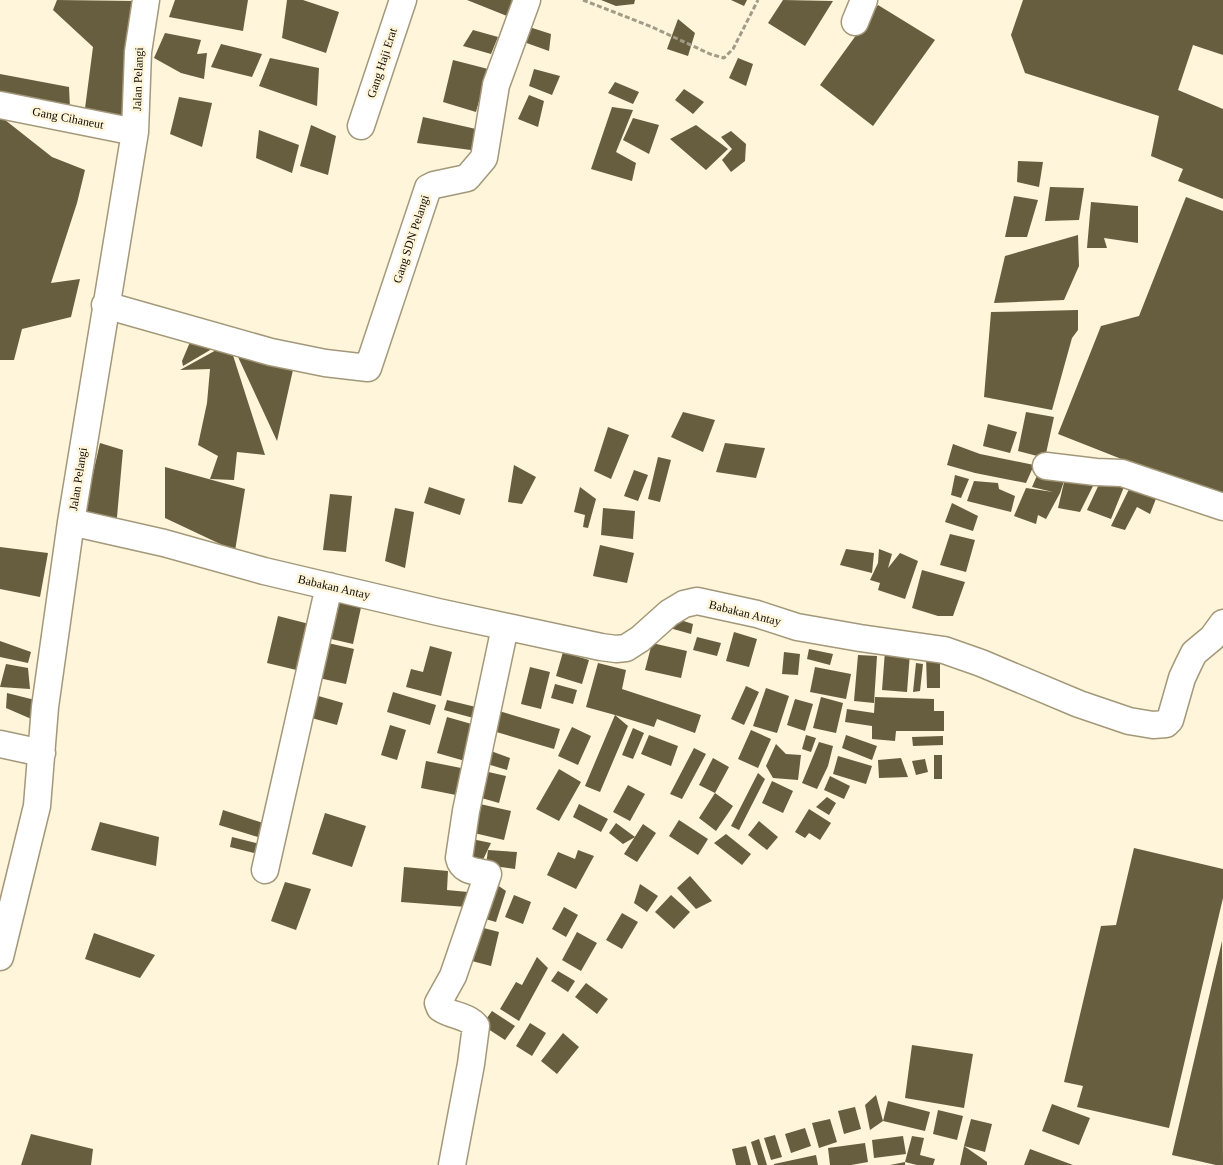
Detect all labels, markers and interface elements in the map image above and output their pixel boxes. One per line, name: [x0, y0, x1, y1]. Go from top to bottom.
street label: Gang Haji Erat: [364, 26, 400, 100]
street label: Jalan Pelangi: [130, 46, 146, 111]
street label: Gang Cihaneut: [31, 104, 105, 132]
street label: Gang SDN Pelangi: [390, 192, 432, 285]
street label: Jalan Pelangi: [66, 446, 90, 512]
street label: Babakan Antay: [297, 572, 371, 602]
street label: Babakan Antay: [708, 597, 782, 629]

